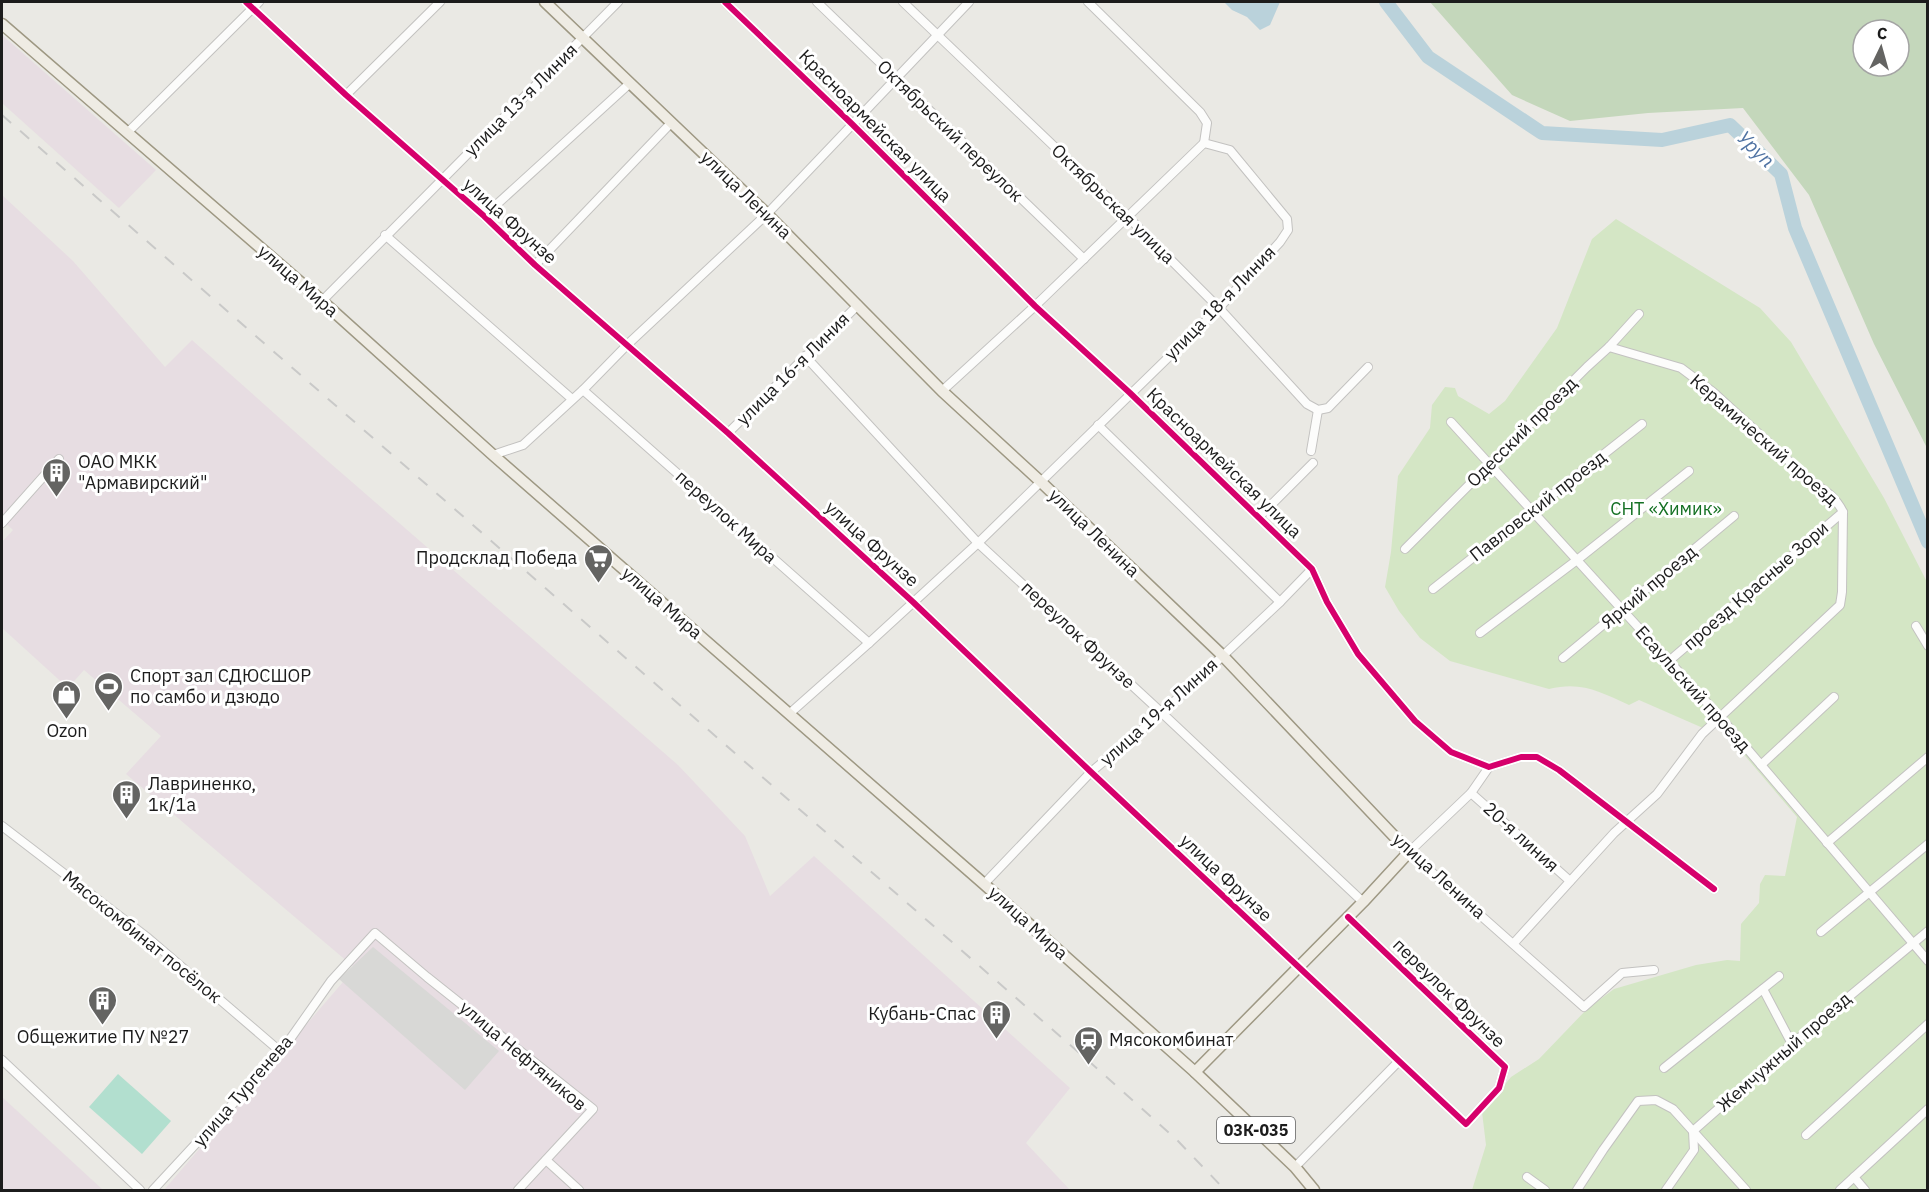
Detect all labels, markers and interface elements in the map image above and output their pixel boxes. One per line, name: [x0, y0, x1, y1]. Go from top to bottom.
north arrow: [1851, 18, 1911, 78]
text: С: [1876, 23, 1888, 43]
street label: улица 13-я Линия: [459, 38, 582, 161]
street label: Красноармейская улица: [794, 44, 957, 207]
street label: Октябрьский переулок: [872, 55, 1028, 206]
water label: Уруп: [1732, 124, 1781, 173]
street label: Октябрьская улица: [1047, 139, 1180, 269]
street label: улица Ленина: [696, 145, 797, 244]
street label: улица Фрунзе: [459, 173, 562, 269]
street label: улица Мира: [253, 239, 344, 322]
street label: улица 18-я Линия: [1159, 241, 1280, 365]
street label: улица 16-я Линия: [731, 307, 854, 430]
street label: Керамический проезд: [1685, 369, 1843, 510]
street label: Одесский проезд: [1462, 371, 1582, 492]
street label: Красноармейская улица: [1142, 383, 1307, 543]
street label: Павловский проезд: [1465, 445, 1611, 566]
place label: ОАО МКК "Армавирский": [78, 450, 208, 494]
building icon: ОАО МКК "Армавирский": [41, 456, 73, 498]
street label: переулок Мира: [671, 465, 782, 569]
street label: улица Ленина: [1044, 483, 1145, 582]
street label: улица Фрунзе: [821, 496, 924, 592]
park label: СНТ «Химик»: [1610, 497, 1722, 520]
street label: проезд Красные Зори: [1678, 516, 1833, 655]
street label: Яркий проезд: [1596, 540, 1701, 633]
supermarket icon: Продсклад Победа: [582, 542, 614, 584]
place label: Продсклад Победа: [416, 546, 577, 569]
street label: улица Мира: [617, 561, 708, 644]
street label: переулок Фрунзе: [1017, 576, 1140, 693]
street label: Есаульский проезд: [1631, 621, 1756, 757]
street label: улица 19-я Линия: [1095, 653, 1222, 771]
place label: Спорт зал СДЮСШОР по самбо и дзюдо: [130, 664, 311, 708]
sports icon: Спорт зал СДЮСШОР по самбо и дзюдо: [93, 670, 125, 712]
shop icon: Ozon: [51, 678, 83, 720]
place label: Ozon: [46, 719, 88, 742]
place label: Лавриненко, 1к/1а: [148, 772, 256, 816]
building icon: Лавриненко, 1к/1а: [111, 778, 143, 820]
street label: 20-я линия: [1479, 797, 1564, 877]
street label: улица Ленина: [1388, 828, 1491, 924]
street label: улица Фрунзе: [1175, 829, 1277, 926]
street label: Мясокомбинат посёлок: [58, 865, 227, 1008]
street label: улица Мира: [984, 881, 1073, 965]
street label: переулок Фрунзе: [1388, 933, 1510, 1052]
building icon: Общежитие ПУ №27: [87, 984, 119, 1026]
street label: Жемчужный проезд: [1712, 987, 1856, 1116]
street label: улица Нефтяников: [455, 996, 592, 1115]
building icon: Кубань-Спас: [981, 998, 1013, 1040]
place label: Кубань-Спас: [868, 1002, 976, 1025]
station icon: Мясокомбинат: [1072, 1024, 1104, 1066]
place label: Общежитие ПУ №27: [17, 1025, 189, 1048]
place label: Мясокомбинат: [1109, 1028, 1234, 1051]
street label: улица Тургенева: [188, 1030, 298, 1151]
road number: 03К-035: [1217, 1117, 1295, 1143]

